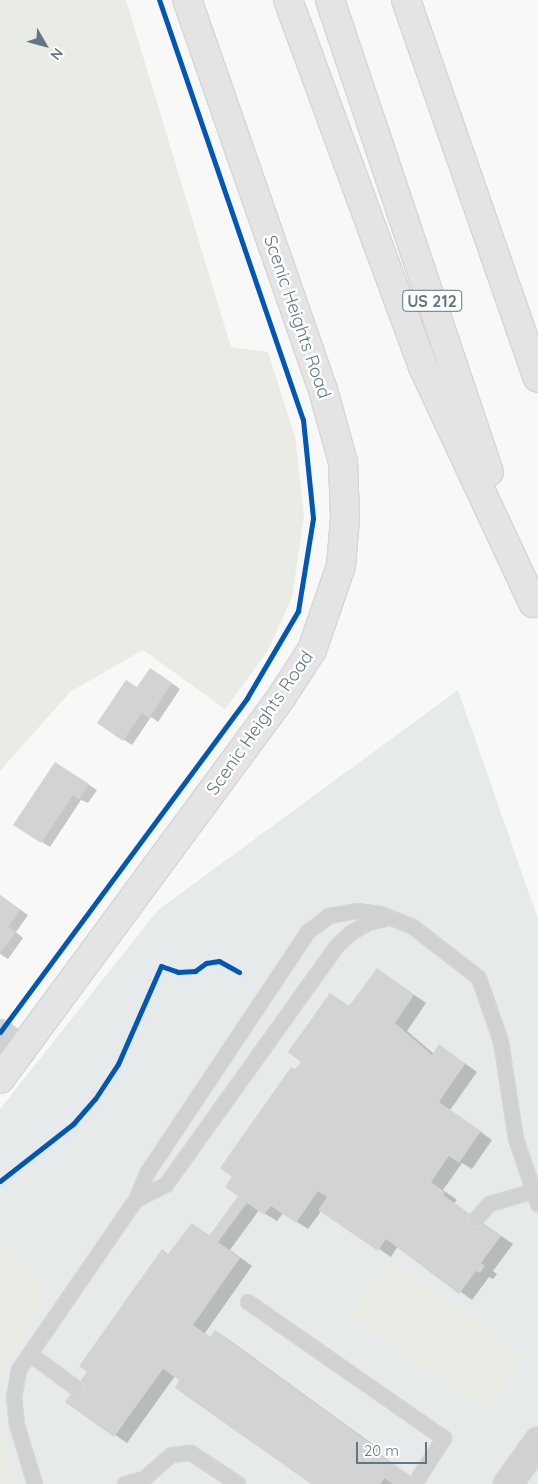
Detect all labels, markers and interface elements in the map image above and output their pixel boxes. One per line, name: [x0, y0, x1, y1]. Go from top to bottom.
north arrow: [20, 20, 70, 70]
text: N: [47, 45, 67, 64]
street label: Scenic Heights Road: [259, 233, 335, 401]
road number: US 212: [402, 288, 462, 314]
street label: Scenic Heights Road: [202, 647, 318, 799]
scale bar: [358, 1432, 429, 1464]
text: 20 m: [364, 1441, 399, 1460]

